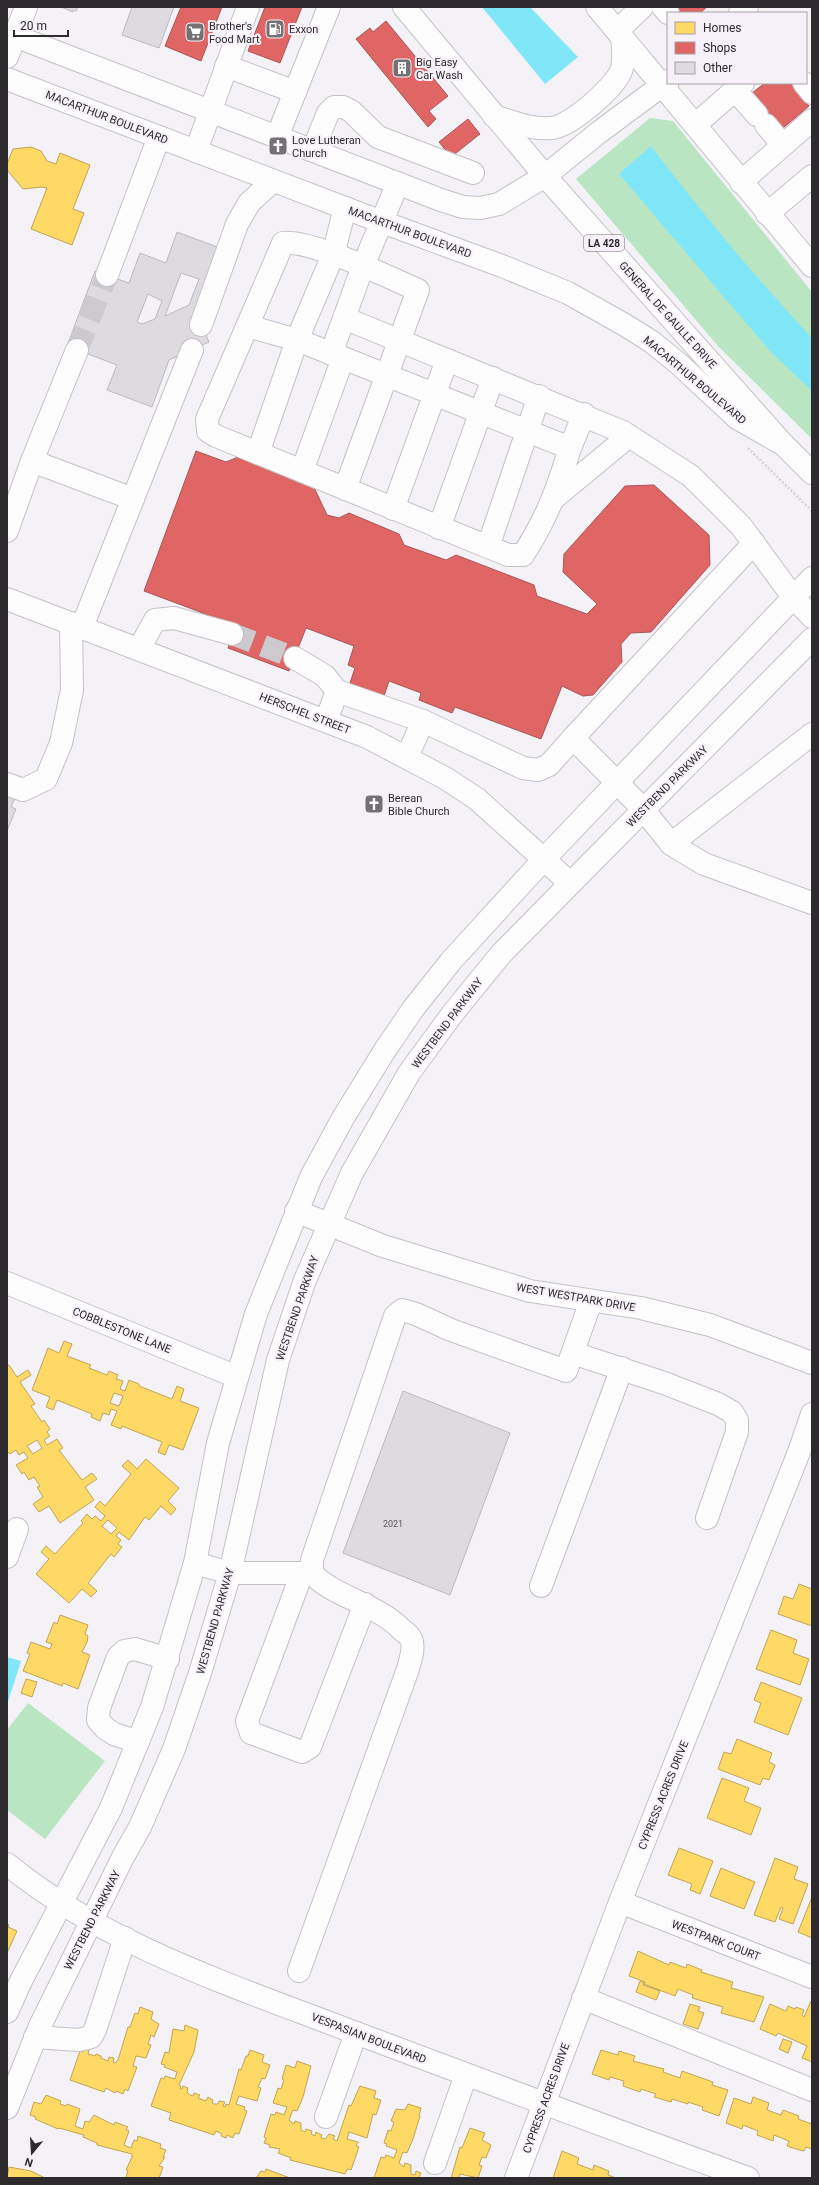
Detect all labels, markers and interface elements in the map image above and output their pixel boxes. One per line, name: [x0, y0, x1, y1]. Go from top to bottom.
scale bar: [14, 12, 68, 38]
legend: [667, 12, 807, 84]
fuel station icon: Exxon: [264, 18, 286, 40]
text: 20 m: [20, 19, 47, 33]
place label: Brother's Food Mart: [209, 20, 260, 46]
supermarket icon: Brother's Food Mart: [184, 21, 206, 43]
text: Homes: [703, 21, 741, 35]
place label: Exxon: [289, 23, 318, 36]
text: Shops: [703, 41, 737, 55]
place label: Big Easy Car Wash: [416, 56, 463, 82]
building icon: Big Easy Car Wash: [391, 57, 413, 79]
text: Other: [703, 61, 732, 75]
street label: MACARTHUR BOULEVARD: [44, 88, 170, 147]
place label: Love Lutheran Church: [292, 134, 361, 160]
church icon: Love Lutheran Church: [267, 135, 289, 157]
street label: MACARTHUR BOULEVARD: [346, 204, 473, 261]
road number: LA 428: [584, 235, 624, 251]
street label: GENERAL DE GAULLE DRIVE: [616, 259, 719, 371]
street label: MACARTHUR BOULEVARD: [641, 334, 749, 427]
street label: HERSCHEL STREET: [258, 690, 353, 737]
street label: WESTBEND PARKWAY: [624, 743, 711, 830]
place label: Berean Bible Church: [388, 792, 450, 818]
church icon: Berean Bible Church: [363, 793, 385, 815]
street label: WESTBEND PARKWAY: [409, 975, 486, 1071]
street label: WESTBEND PARKWAY: [273, 1254, 322, 1362]
street label: WEST WESTPARK DRIVE: [515, 1281, 637, 1314]
street label: COBBLESTONE LANE: [71, 1305, 173, 1356]
house number: 2021: [383, 1519, 403, 1529]
street label: WESTBEND PARKWAY: [194, 1566, 237, 1676]
street label: CYPRESS ACRES DRIVE: [636, 1739, 691, 1852]
street label: WESTBEND PARKWAY: [62, 1868, 123, 1972]
street label: WESTPARK COURT: [670, 1918, 762, 1963]
street label: VESPASIAN BOULEVARD: [310, 2011, 428, 2066]
street label: CYPRESS ACRES DRIVE: [520, 2041, 572, 2155]
north arrow: [12, 2133, 52, 2173]
text: N: [23, 2155, 35, 2169]

